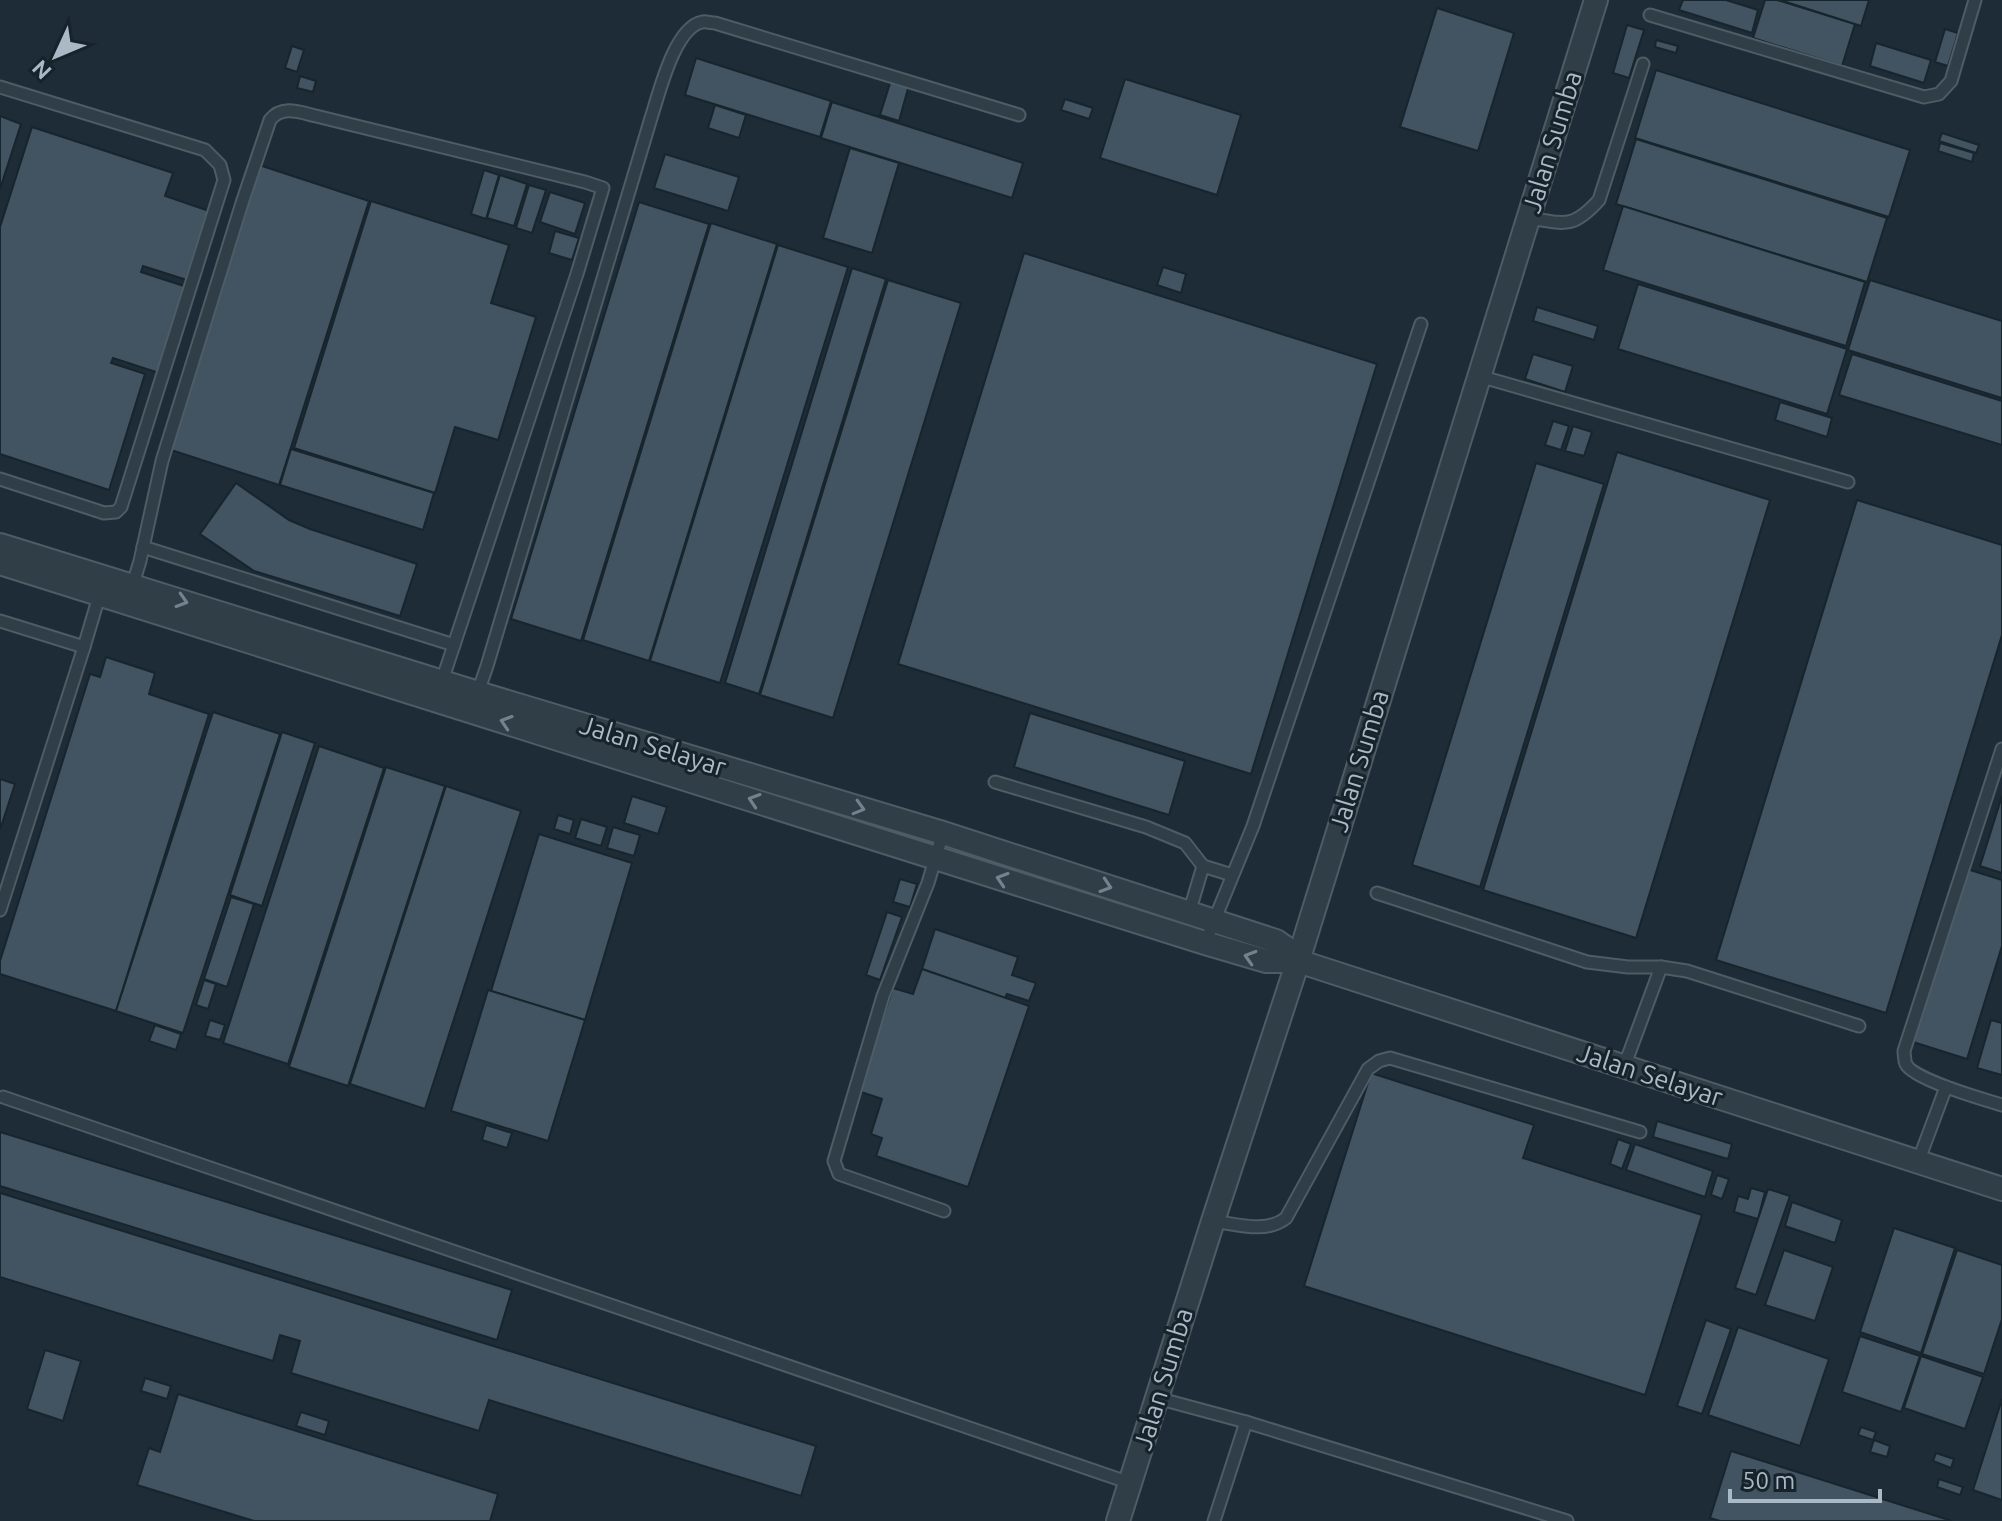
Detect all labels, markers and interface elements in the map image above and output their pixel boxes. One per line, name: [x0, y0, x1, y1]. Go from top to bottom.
north arrow: [16, 16, 96, 96]
text: N: [27, 56, 56, 85]
street label: Jalan Sumba: [1516, 67, 1587, 216]
one-way arrow: [174, 592, 188, 608]
street label: Jalan Sumba: [1323, 686, 1394, 835]
street label: Jalan Selayar: [577, 710, 730, 782]
one-way arrow: [500, 715, 514, 731]
one-way arrow: [748, 794, 762, 810]
one-way arrow: [851, 799, 865, 815]
one-way arrow: [996, 872, 1010, 888]
one-way arrow: [1099, 877, 1113, 893]
one-way arrow: [1244, 950, 1258, 966]
street label: Jalan Selayar: [1574, 1037, 1727, 1112]
street label: Jalan Sumba: [1127, 1304, 1198, 1453]
scale bar: [1730, 1453, 1880, 1503]
text: 50 m: [1742, 1467, 1795, 1494]

